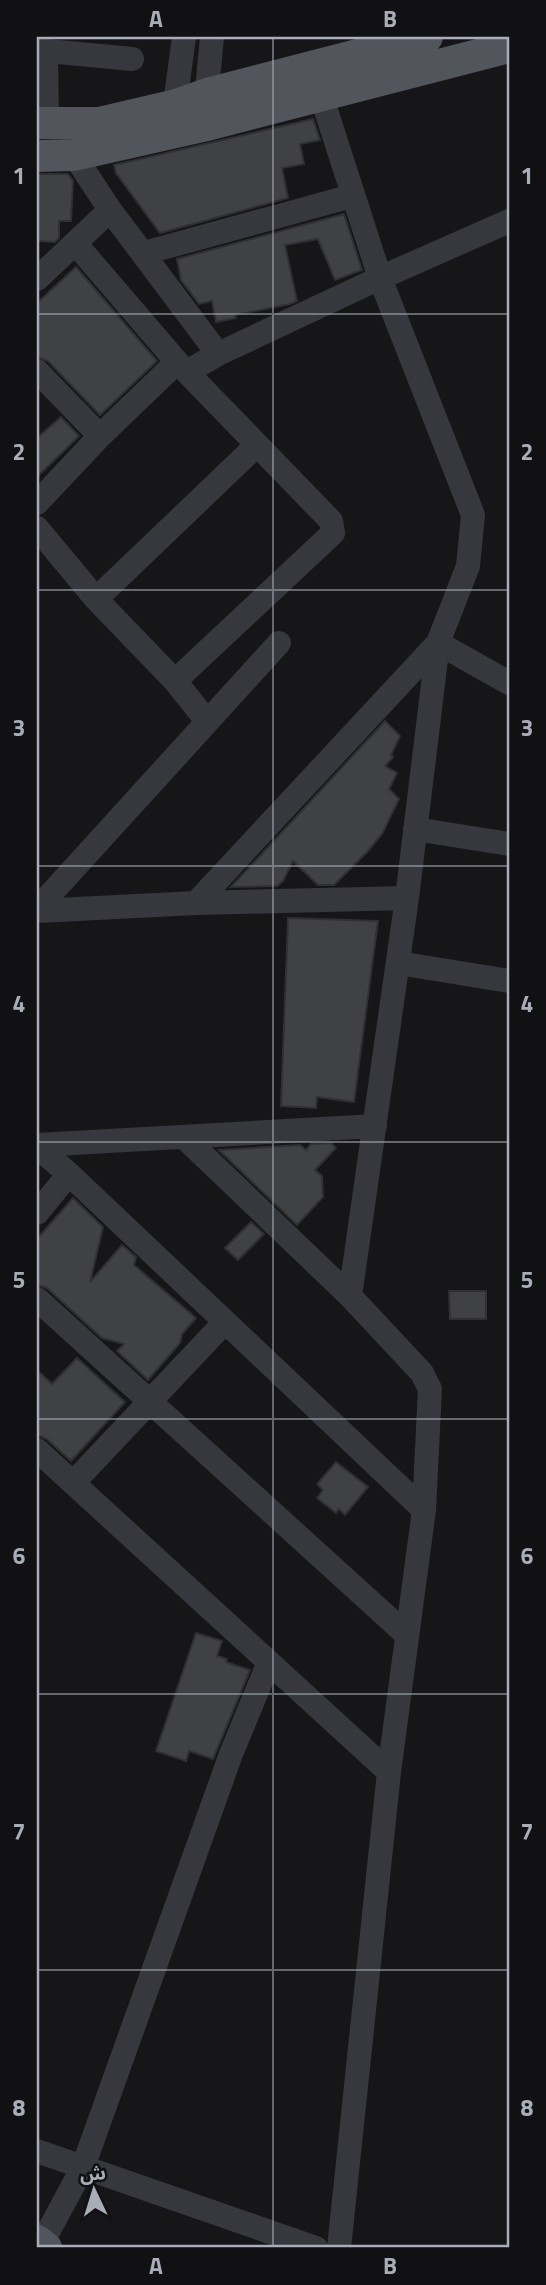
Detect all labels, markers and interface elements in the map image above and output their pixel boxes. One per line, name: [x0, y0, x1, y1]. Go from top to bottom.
text: A: [149, 1, 163, 36]
text: B: [383, 1, 397, 36]
text: 1: [13, 158, 25, 193]
text: 1: [521, 158, 533, 193]
text: 2: [13, 434, 25, 469]
text: 2: [521, 434, 533, 469]
text: 3: [13, 710, 25, 745]
text: 3: [521, 710, 533, 745]
text: 4: [13, 986, 25, 1021]
text: 4: [521, 986, 533, 1021]
text: 5: [13, 1262, 25, 1297]
text: 5: [521, 1262, 533, 1297]
text: 6: [13, 1538, 26, 1573]
text: 6: [521, 1538, 534, 1573]
text: 7: [13, 1814, 25, 1849]
text: 7: [521, 1814, 533, 1849]
text: 8: [13, 2090, 26, 2125]
text: 8: [521, 2090, 534, 2125]
north arrow: [60, 2156, 130, 2226]
text: ش: [79, 2157, 107, 2188]
text: A: [149, 2248, 163, 2283]
text: B: [383, 2248, 397, 2283]

